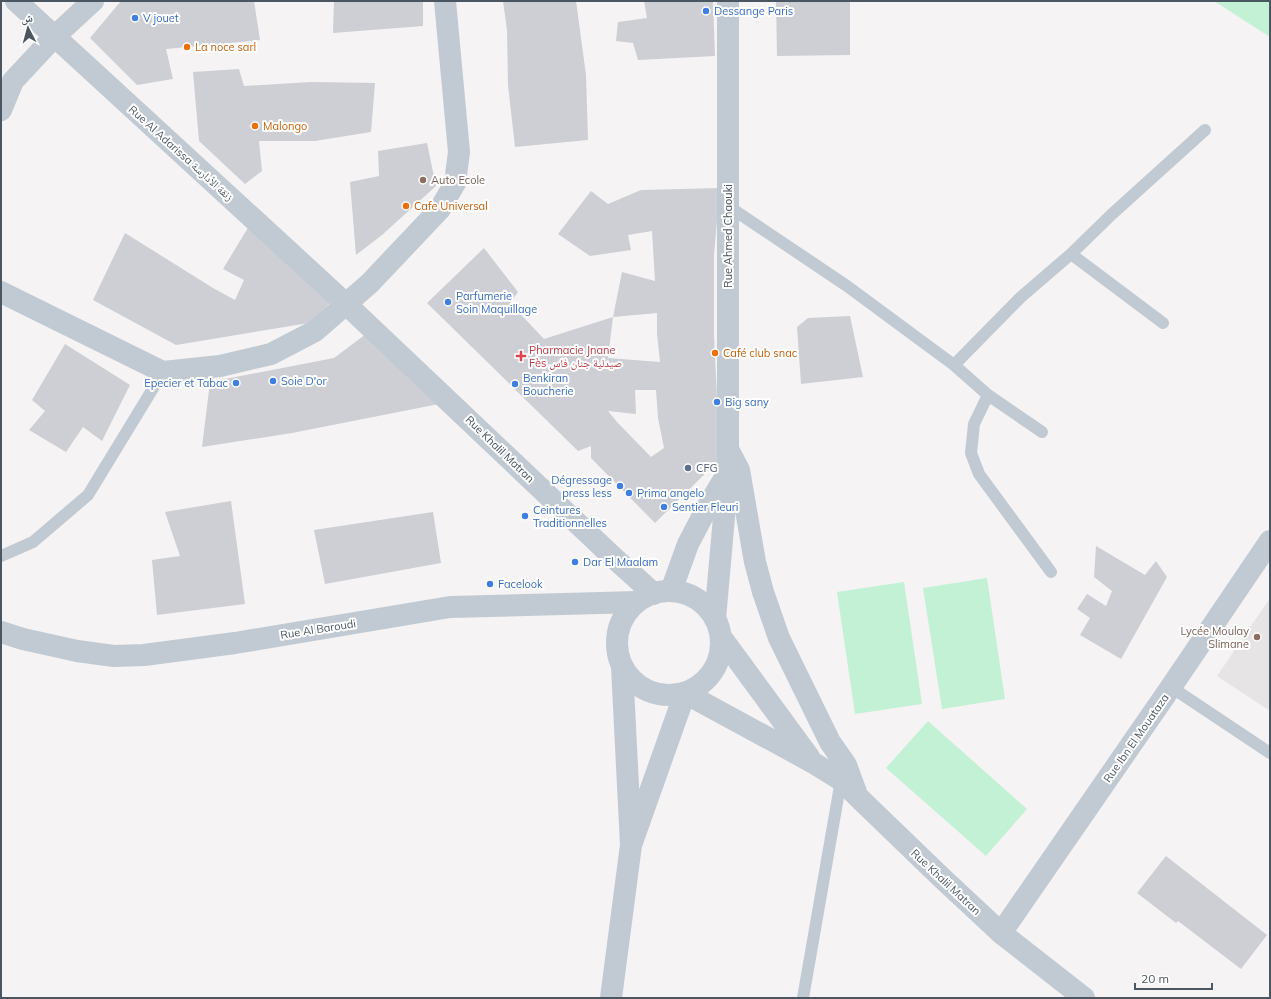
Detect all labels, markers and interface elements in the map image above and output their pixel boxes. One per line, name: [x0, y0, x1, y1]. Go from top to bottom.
place label: Dessange Paris: [714, 4, 793, 18]
marker: Dessange Paris: [701, 6, 711, 16]
north arrow: [8, 8, 48, 48]
text: ش: [20, 10, 34, 27]
place label: V jouet: [143, 11, 179, 25]
marker: V jouet: [130, 13, 140, 23]
place label: La noce sarl: [195, 40, 256, 54]
marker: La noce sarl: [182, 42, 192, 52]
street label: Rue Al Adarissa زنقة الأدارسة: [126, 102, 236, 204]
place label: Malongo: [263, 119, 307, 133]
marker: Malongo: [250, 121, 260, 131]
place label: Auto Ecole: [431, 173, 485, 187]
marker: Auto Ecole: [418, 175, 428, 185]
street label: Rue Ahmed Chaouki: [721, 184, 735, 288]
place label: Cafe Universal: [414, 199, 488, 213]
marker: Cafe Universal: [401, 201, 411, 211]
place label: Parfumerie Soin Maquillage: [456, 289, 537, 316]
marker: Parfumerie Soin Maquillage: [443, 297, 453, 307]
place label: Pharmacie Jnane Fès صيدلية جنان فاس: [529, 343, 622, 370]
place label: Café club snac: [723, 346, 798, 360]
marker: Café club snac: [710, 348, 720, 358]
marker: Pharmacie Jnane Fès صيدلية جنان فاس: [516, 351, 526, 361]
place label: Benkiran Boucherie: [523, 371, 574, 398]
place label: Soie D'or: [281, 374, 327, 388]
place label: Epecier et Tabac: [144, 376, 229, 390]
marker: Soie D'or: [268, 376, 278, 386]
marker: Epecier et Tabac: [231, 378, 241, 388]
marker: Benkiran Boucherie: [510, 379, 520, 389]
place label: Big sany: [725, 395, 769, 409]
marker: Big sany: [712, 397, 722, 407]
street label: Rue Khalil Matran: [463, 413, 537, 485]
place label: CFG: [696, 461, 718, 475]
marker: CFG: [683, 463, 693, 473]
place label: Dégressage press less: [551, 473, 612, 500]
marker: Dégressage press less: [615, 481, 625, 491]
place label: Prima angelo: [637, 486, 704, 500]
marker: Prima angelo: [624, 488, 634, 498]
place label: Sentier Fleuri: [672, 500, 738, 514]
marker: Sentier Fleuri: [659, 502, 669, 512]
place label: Ceintures Traditionnelles: [533, 503, 607, 530]
marker: Ceintures Traditionnelles: [520, 511, 530, 521]
place label: Dar El Maalam: [583, 555, 658, 569]
marker: Dar El Maalam: [570, 557, 580, 567]
place label: Facelook: [498, 577, 543, 591]
marker: Facelook: [485, 579, 495, 589]
street label: Rue Al Baroudi: [279, 616, 357, 642]
place label: Lycée Moulay Slimane: [1180, 624, 1249, 651]
marker: Lycée Moulay Slimane: [1252, 632, 1262, 642]
street label: Rue Ibn El Mouataza: [1100, 691, 1172, 785]
street label: Rue Khalil Matran: [908, 846, 984, 918]
scale bar: [1135, 965, 1212, 991]
text: 20 m: [1141, 971, 1169, 986]

